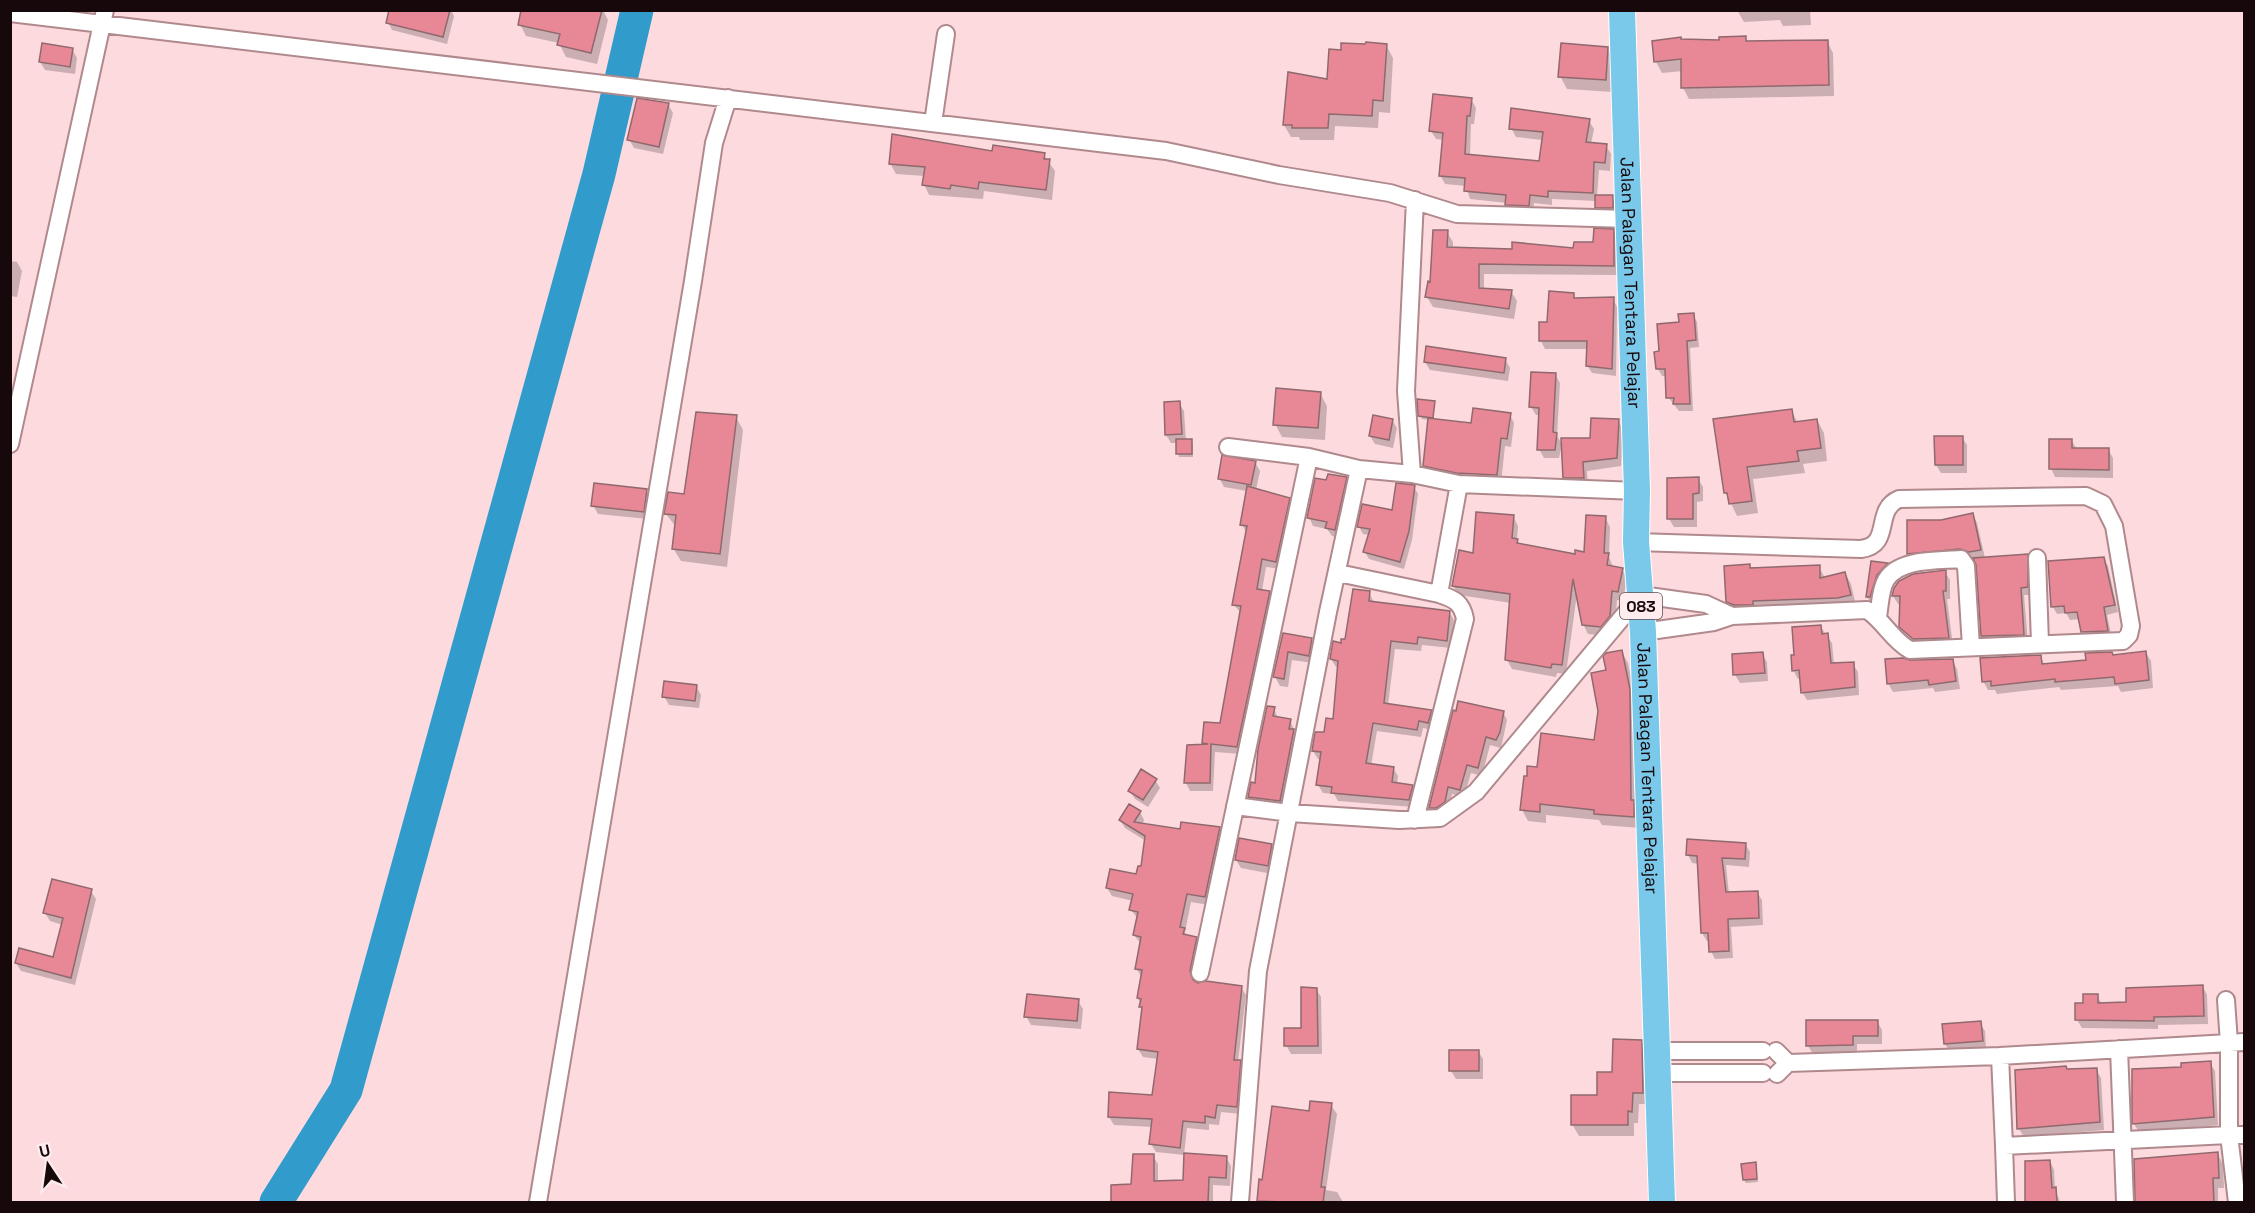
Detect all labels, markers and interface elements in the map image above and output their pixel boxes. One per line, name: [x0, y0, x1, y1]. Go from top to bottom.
street label: Jalan Palagan Tentara Pelajar: [1616, 157, 1646, 409]
road number: 083: [1620, 593, 1662, 619]
street label: Jalan Palagan Tentara Pelajar: [1632, 642, 1664, 895]
north arrow: [18, 1135, 78, 1195]
text: U: [37, 1139, 52, 1162]

